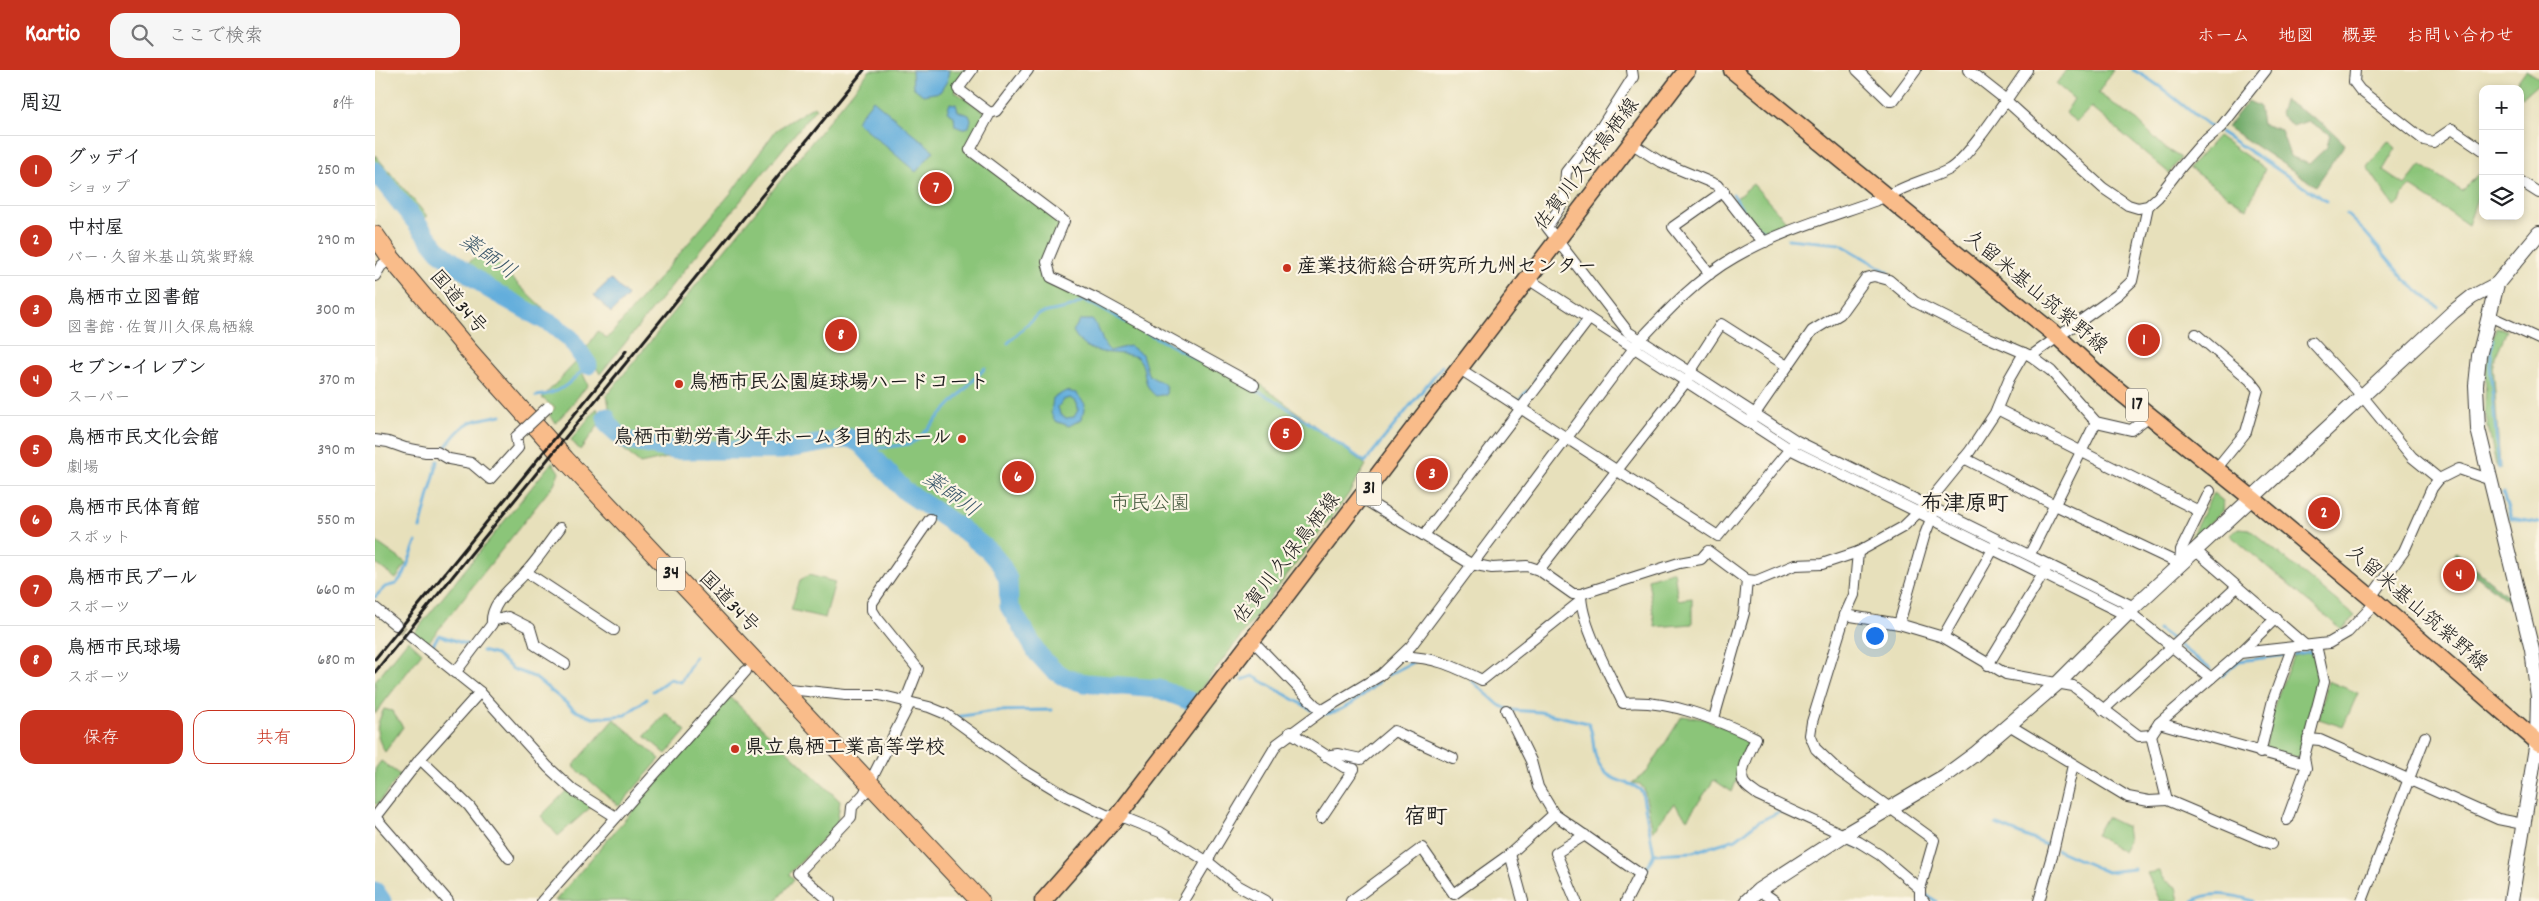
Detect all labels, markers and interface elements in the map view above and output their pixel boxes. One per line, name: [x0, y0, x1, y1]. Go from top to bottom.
search box: [110, 13, 460, 58]
text: Kartio: [25, 18, 80, 52]
icon: search: [128, 21, 156, 49]
text: ここで検索: [168, 24, 263, 51]
text: ホーム: [2197, 25, 2250, 50]
text: 地図: [2278, 25, 2314, 50]
text: 概要: [2342, 25, 2378, 50]
text: お問い合わせ: [2406, 25, 2514, 50]
map controls: [2479, 85, 2524, 220]
button: +: [2479, 85, 2524, 130]
text: 周辺: [20, 90, 62, 120]
text: 8件: [333, 93, 355, 116]
street label: 佐賀川久保鳥栖線: [1529, 93, 1647, 237]
button: −: [2479, 130, 2524, 175]
text: グッデイ: [67, 146, 142, 173]
text: 1: [34, 159, 38, 182]
text: 250 m: [317, 159, 355, 182]
pin: 7: [920, 169, 952, 207]
button: layers: [2479, 175, 2524, 220]
text: ショップ: [67, 177, 130, 200]
text: 中村屋: [67, 216, 124, 243]
street label: 久留米基山筑紫野線: [1957, 224, 2113, 362]
water label: 薬師川: [453, 228, 521, 288]
text: 2: [33, 229, 40, 252]
text: 290 m: [317, 229, 355, 252]
text: バー · 久留米基山筑紫野線: [67, 247, 254, 270]
place label: 産業技術総合研究所九州センター: [1297, 254, 1597, 282]
marker: 産業技術総合研究所九州センター: [1281, 262, 1293, 274]
street label: 国道34号: [421, 264, 493, 342]
text: 鳥栖市立図書館: [67, 286, 200, 313]
text: 3: [32, 299, 40, 322]
text: 300 m: [316, 299, 355, 322]
pin: 8: [825, 316, 857, 354]
text: 図書館 · 佐賀川久保鳥栖線: [67, 317, 254, 340]
pin: 1: [2128, 321, 2160, 359]
text: セブン-イレブン: [67, 356, 207, 383]
text: 4: [33, 369, 39, 392]
text: 370 m: [318, 369, 355, 392]
place label: 鳥栖市民公園庭球場ハードコート: [689, 370, 989, 398]
marker: 鳥栖市民公園庭球場ハードコート: [673, 378, 685, 390]
text: スーパー: [67, 387, 130, 410]
road number: 17: [2126, 388, 2148, 422]
pin: 5: [1270, 415, 1302, 453]
place label: 鳥栖市勤労青少年ホーム多目的ホール: [614, 425, 952, 453]
text: 鳥栖市民文化会館: [67, 426, 219, 453]
marker: 鳥栖市勤労青少年ホーム多目的ホール: [956, 433, 968, 445]
text: 5: [32, 439, 40, 462]
text: 390 m: [317, 439, 355, 462]
pin: 3: [1416, 455, 1448, 493]
text: 劇場: [67, 457, 99, 480]
pin: 6: [1002, 458, 1034, 496]
water label: 薬師川: [916, 466, 984, 526]
road number: 31: [1357, 472, 1381, 506]
street label: 佐賀川久保鳥栖線: [1228, 487, 1348, 631]
district label: 布津原町: [1921, 490, 2009, 521]
park label: 市民公園: [1110, 491, 1190, 519]
pin: 2: [2308, 494, 2340, 532]
text: 鳥栖市民体育館: [67, 496, 200, 523]
text: 6: [32, 509, 40, 532]
text: 550 m: [317, 509, 355, 532]
text: スポット: [67, 527, 131, 550]
street label: 久留米基山筑紫野線: [2339, 539, 2493, 679]
pin: 4: [2443, 556, 2475, 594]
road number: 34: [657, 558, 685, 590]
text: 鳥栖市民プール: [67, 566, 198, 593]
street label: 国道34号: [691, 566, 765, 640]
text: 7: [33, 579, 39, 602]
text: 660 m: [316, 579, 355, 602]
text: スポーツ: [67, 597, 131, 620]
your location: [1862, 623, 1888, 649]
text: 鳥栖市民球場: [67, 636, 181, 663]
text: 8: [33, 649, 39, 672]
text: 680 m: [317, 649, 355, 672]
text: スポーツ: [67, 667, 131, 690]
button: 保存: [20, 710, 183, 764]
button: 共有: [193, 710, 355, 764]
place label: 県立鳥栖工業高等学校: [745, 735, 945, 763]
marker: 県立鳥栖工業高等学校: [729, 743, 741, 755]
district label: 宿町: [1404, 803, 1448, 834]

